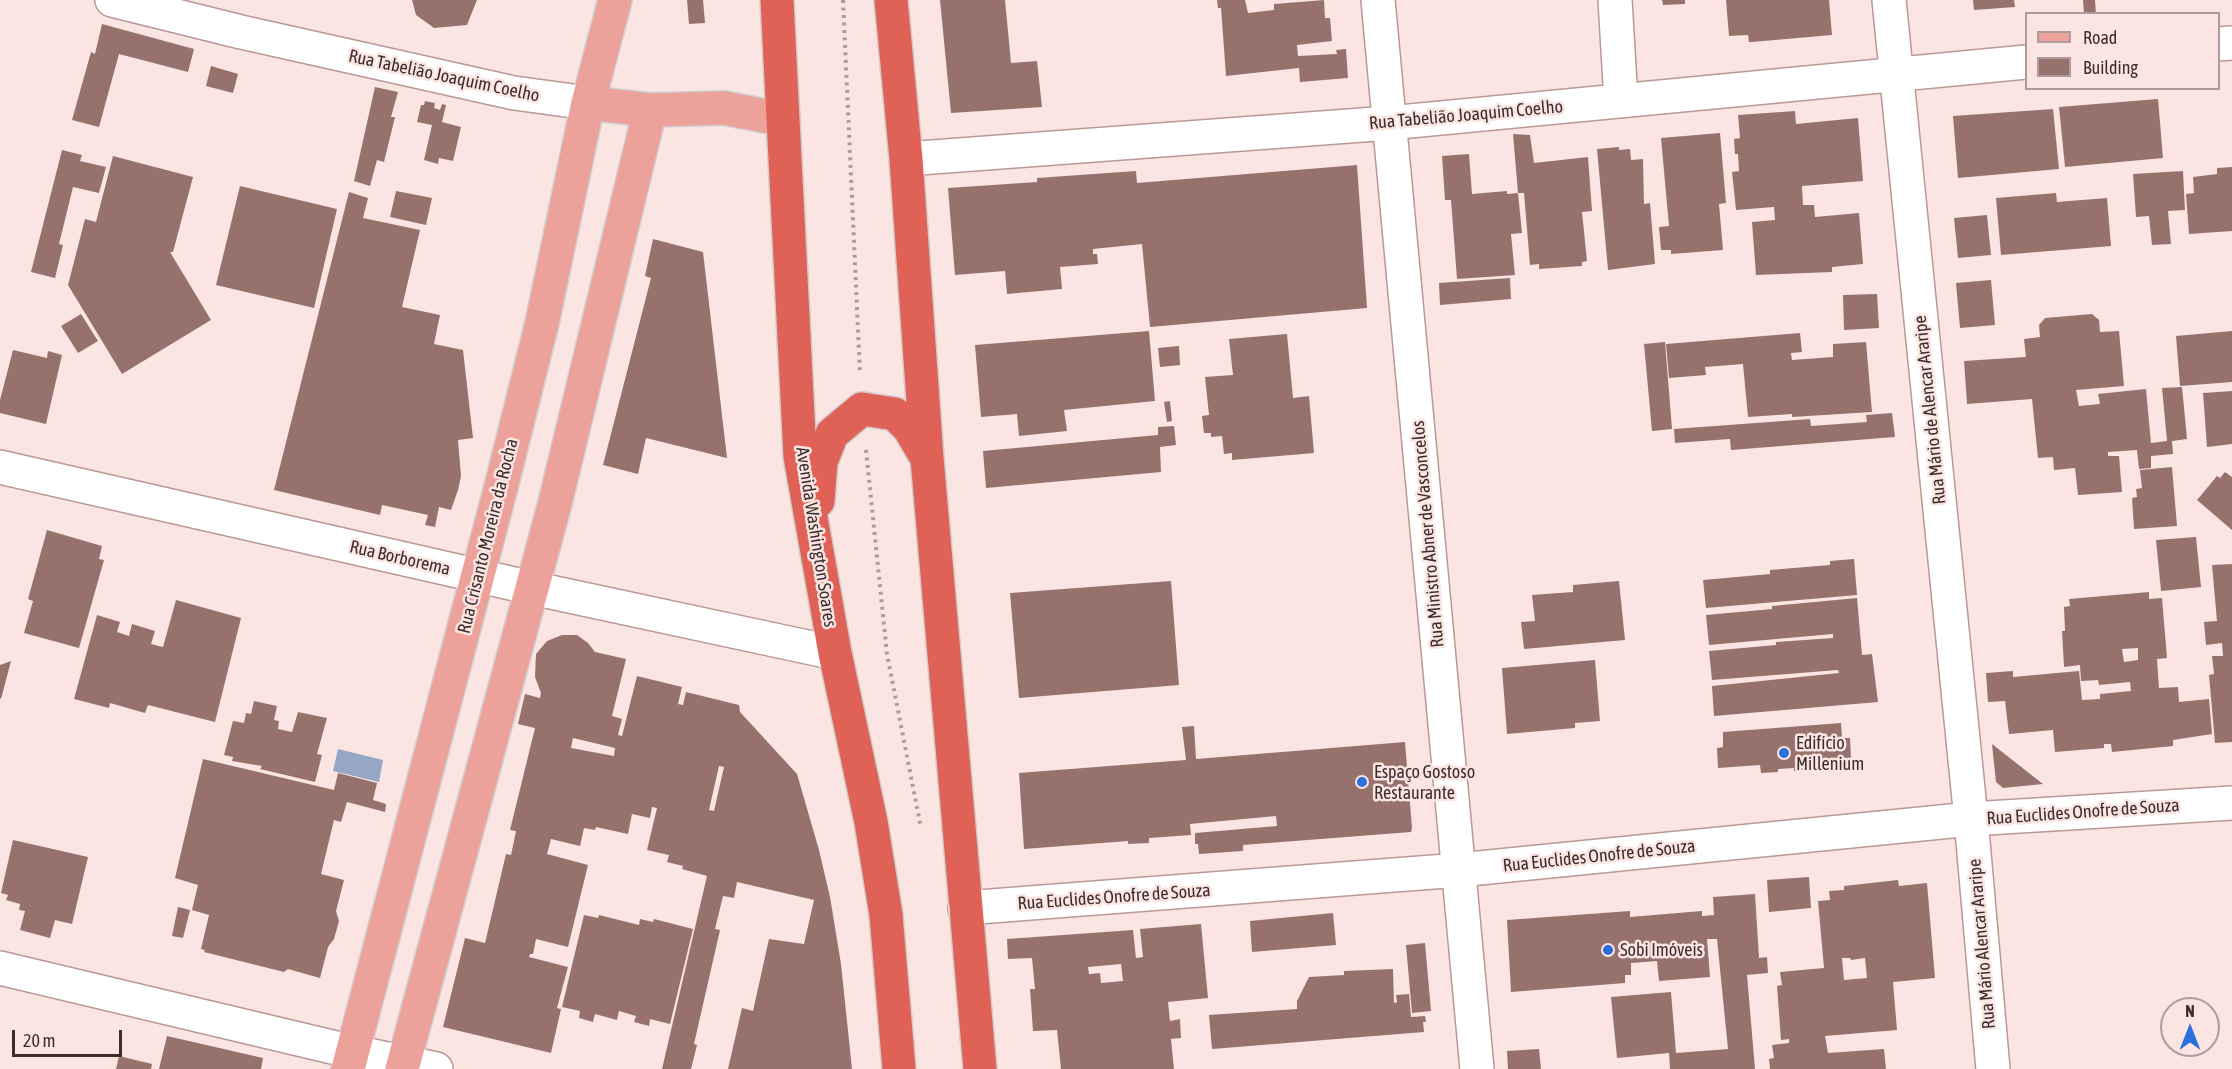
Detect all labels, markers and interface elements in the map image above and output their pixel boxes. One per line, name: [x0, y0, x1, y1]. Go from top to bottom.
legend: [2025, 12, 2220, 90]
text: Road: [2083, 27, 2117, 48]
street label: Rua Tabelião Joaquim Coelho: [347, 45, 541, 107]
text: Building: [2083, 57, 2138, 78]
street label: Rua Tabelião Joaquim Coelho: [1368, 96, 1564, 134]
street label: Rua Mário de Alencar Araripe: [1909, 314, 1951, 506]
street label: Rua Ministro Abner de Vasconcelos: [1407, 420, 1449, 648]
street label: Rua Crisanto Moreira da Rocha: [453, 436, 523, 636]
street label: Avenida Washington Soares: [791, 445, 841, 629]
street label: Rua Borborema: [348, 536, 452, 580]
place label: Edifício Millenium: [1796, 732, 1864, 774]
marker: Edifício Millenium: [1777, 746, 1791, 760]
place label: Espaço Gostoso Restaurante: [1374, 761, 1475, 804]
marker: Espaço Gostoso Restaurante: [1355, 775, 1369, 789]
street label: Rua Euclides Onofre de Souza: [1986, 794, 2180, 830]
street label: Rua Euclides Onofre de Souza: [1502, 835, 1696, 877]
street label: Rua Mário Alencar Araripe: [1964, 858, 2000, 1030]
street label: Rua Euclides Onofre de Souza: [1017, 879, 1211, 915]
place label: Sobi Imóveis: [1620, 939, 1703, 961]
marker: Sobi Imóveis: [1601, 943, 1615, 957]
north arrow: [2160, 997, 2220, 1057]
text: N: [2185, 1002, 2195, 1020]
scale bar: [15, 1018, 124, 1056]
text: 20 m: [23, 1030, 55, 1051]

